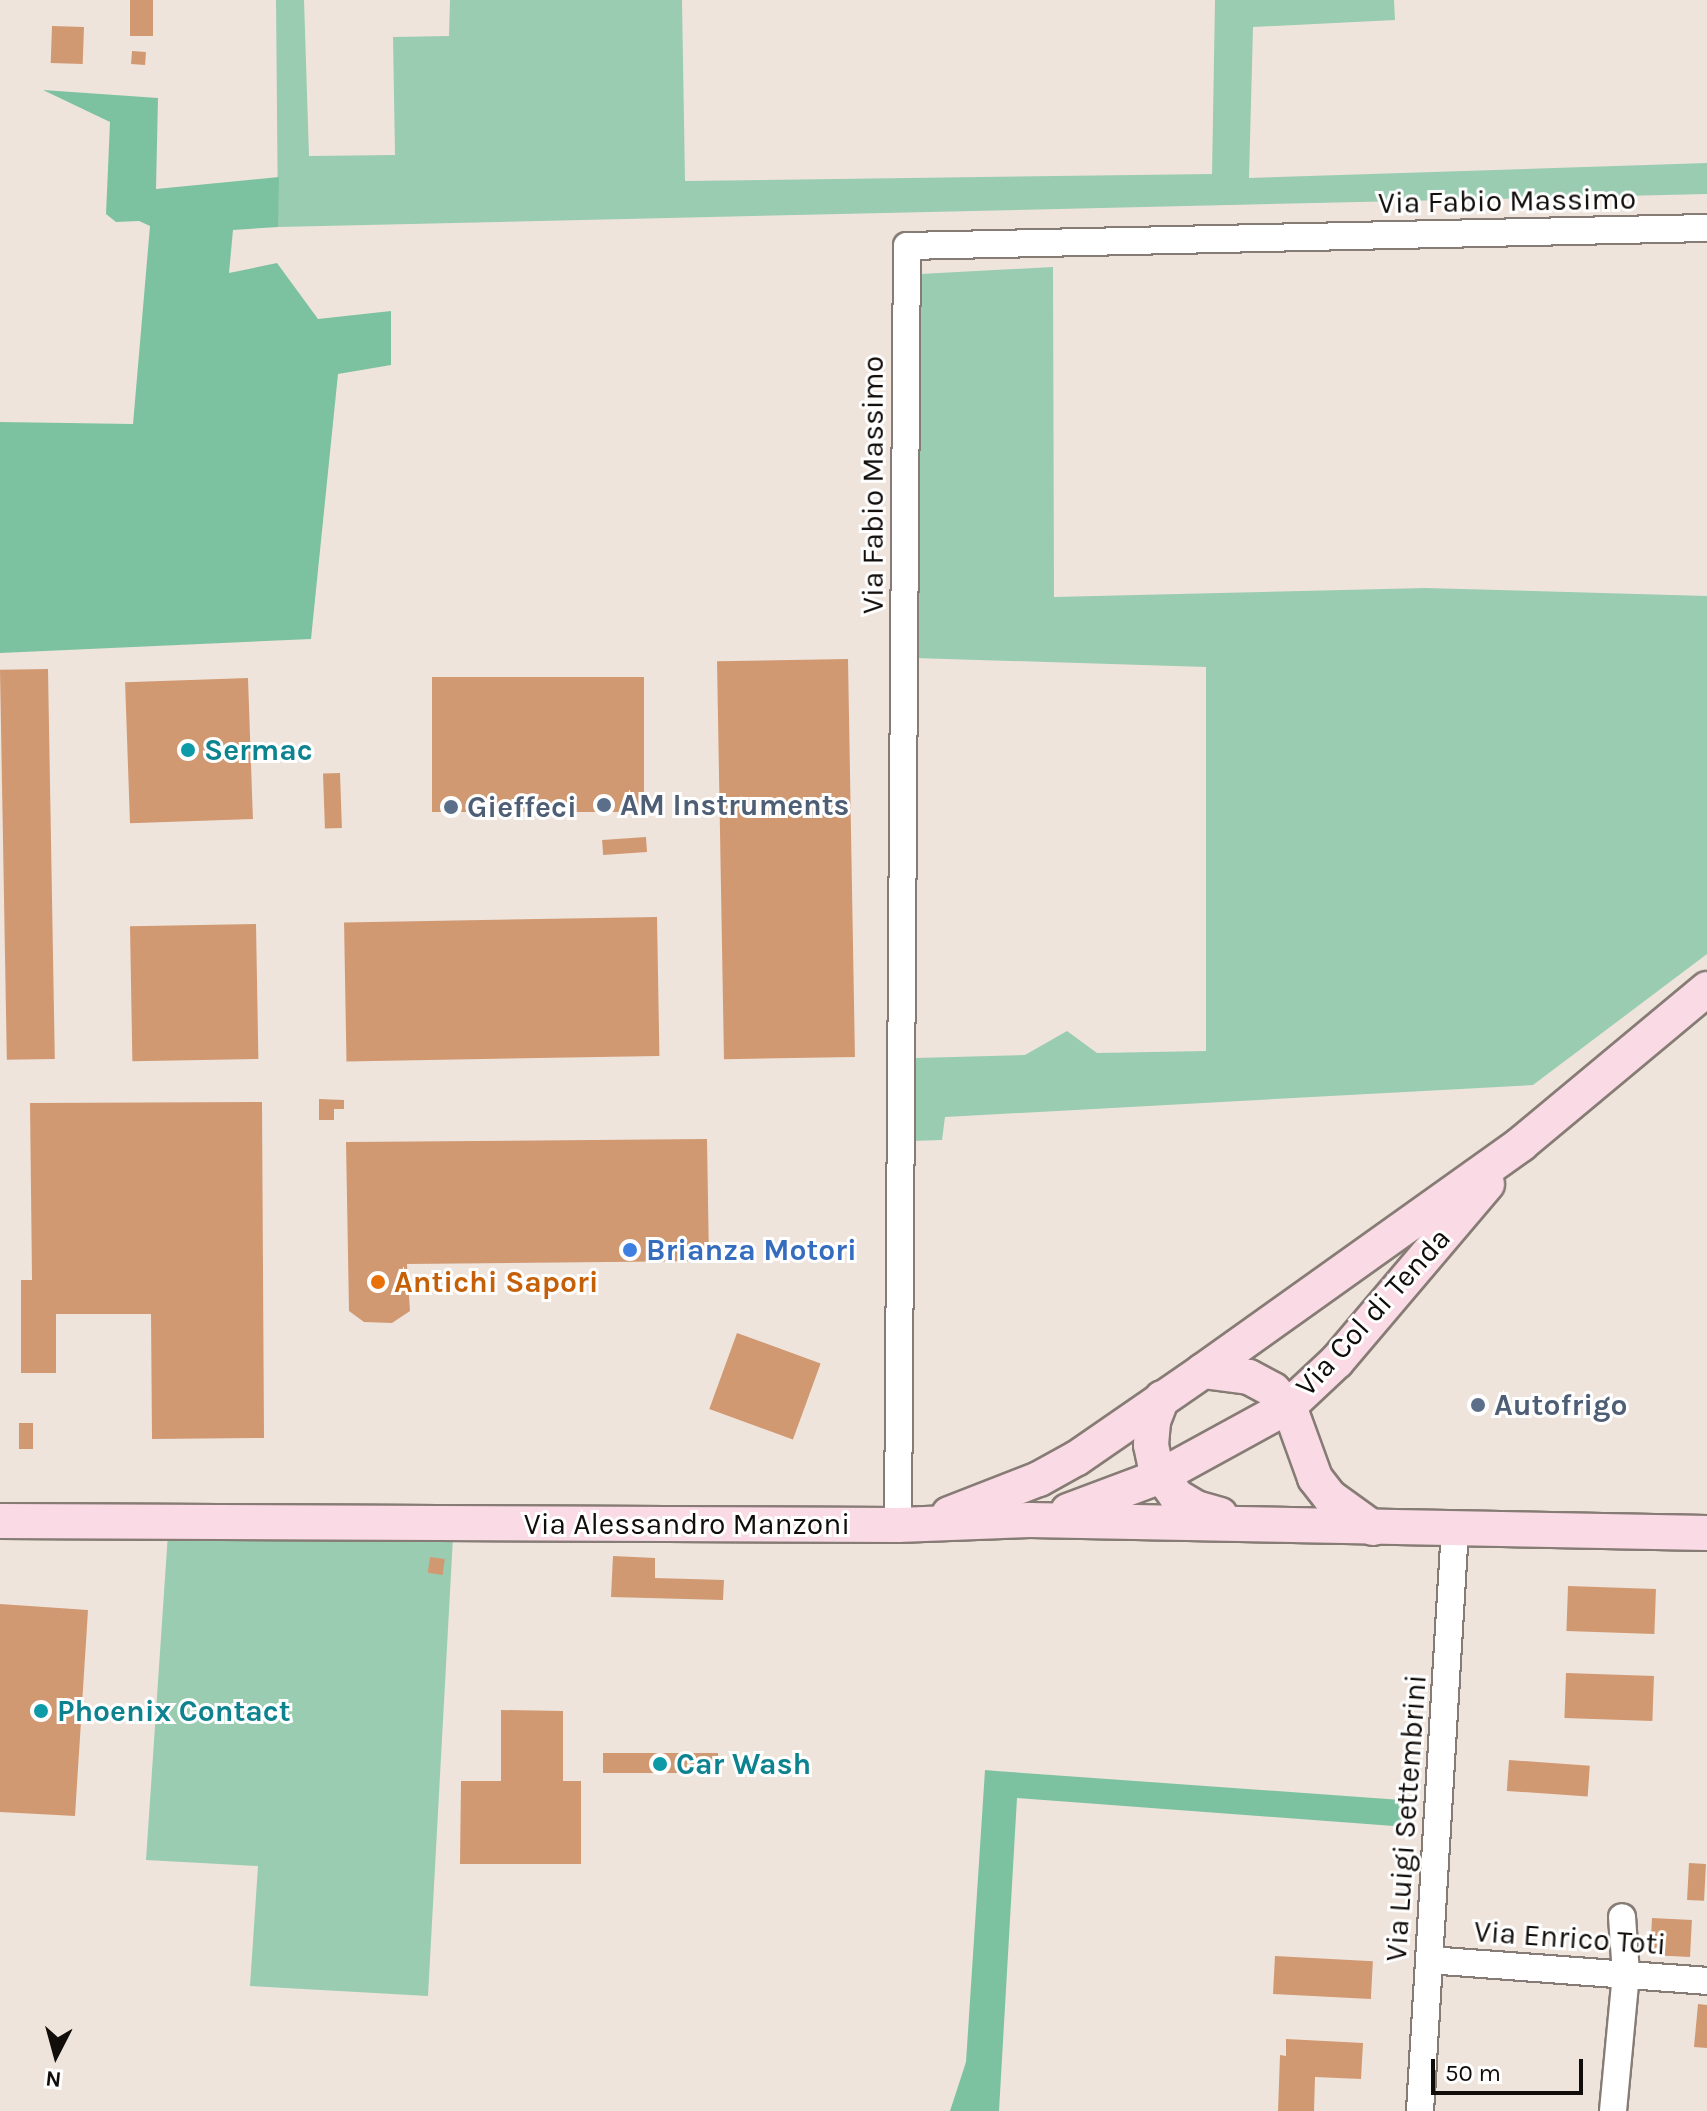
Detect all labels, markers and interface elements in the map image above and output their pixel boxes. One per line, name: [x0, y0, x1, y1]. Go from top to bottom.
street label: Via Fabio Massimo: [1378, 181, 1636, 221]
street label: Via Fabio Massimo: [855, 356, 891, 614]
place label: Sermac: [204, 732, 313, 768]
marker: Sermac: [179, 741, 197, 759]
place label: AM Instruments: [620, 787, 849, 823]
place label: Gieffeci: [467, 789, 577, 825]
marker: AM Instruments: [595, 796, 613, 814]
marker: Gieffeci: [442, 798, 460, 816]
street label: Via Col di Tenda: [1288, 1220, 1458, 1404]
place label: Brianza Motori: [646, 1232, 857, 1268]
marker: Brianza Motori: [621, 1241, 639, 1259]
place label: Antichi Sapori: [394, 1264, 599, 1300]
marker: Antichi Sapori: [369, 1273, 387, 1291]
place label: Autofrigo: [1494, 1387, 1627, 1423]
marker: Autofrigo: [1469, 1396, 1487, 1414]
street label: Via Alessandro Manzoni: [524, 1506, 850, 1542]
street label: Via Luigi Settembrini: [1378, 1673, 1434, 1963]
place label: Phoenix Contact: [57, 1693, 290, 1729]
marker: Phoenix Contact: [32, 1702, 50, 1720]
place label: Car Wash: [676, 1746, 811, 1782]
marker: Car Wash: [651, 1755, 669, 1773]
street label: Via Enrico Toti: [1473, 1913, 1667, 1963]
north arrow: [16, 2015, 96, 2095]
scale bar: [1435, 2043, 1587, 2093]
text: 50 m: [1445, 2059, 1501, 2087]
text: N: [44, 2065, 63, 2093]

